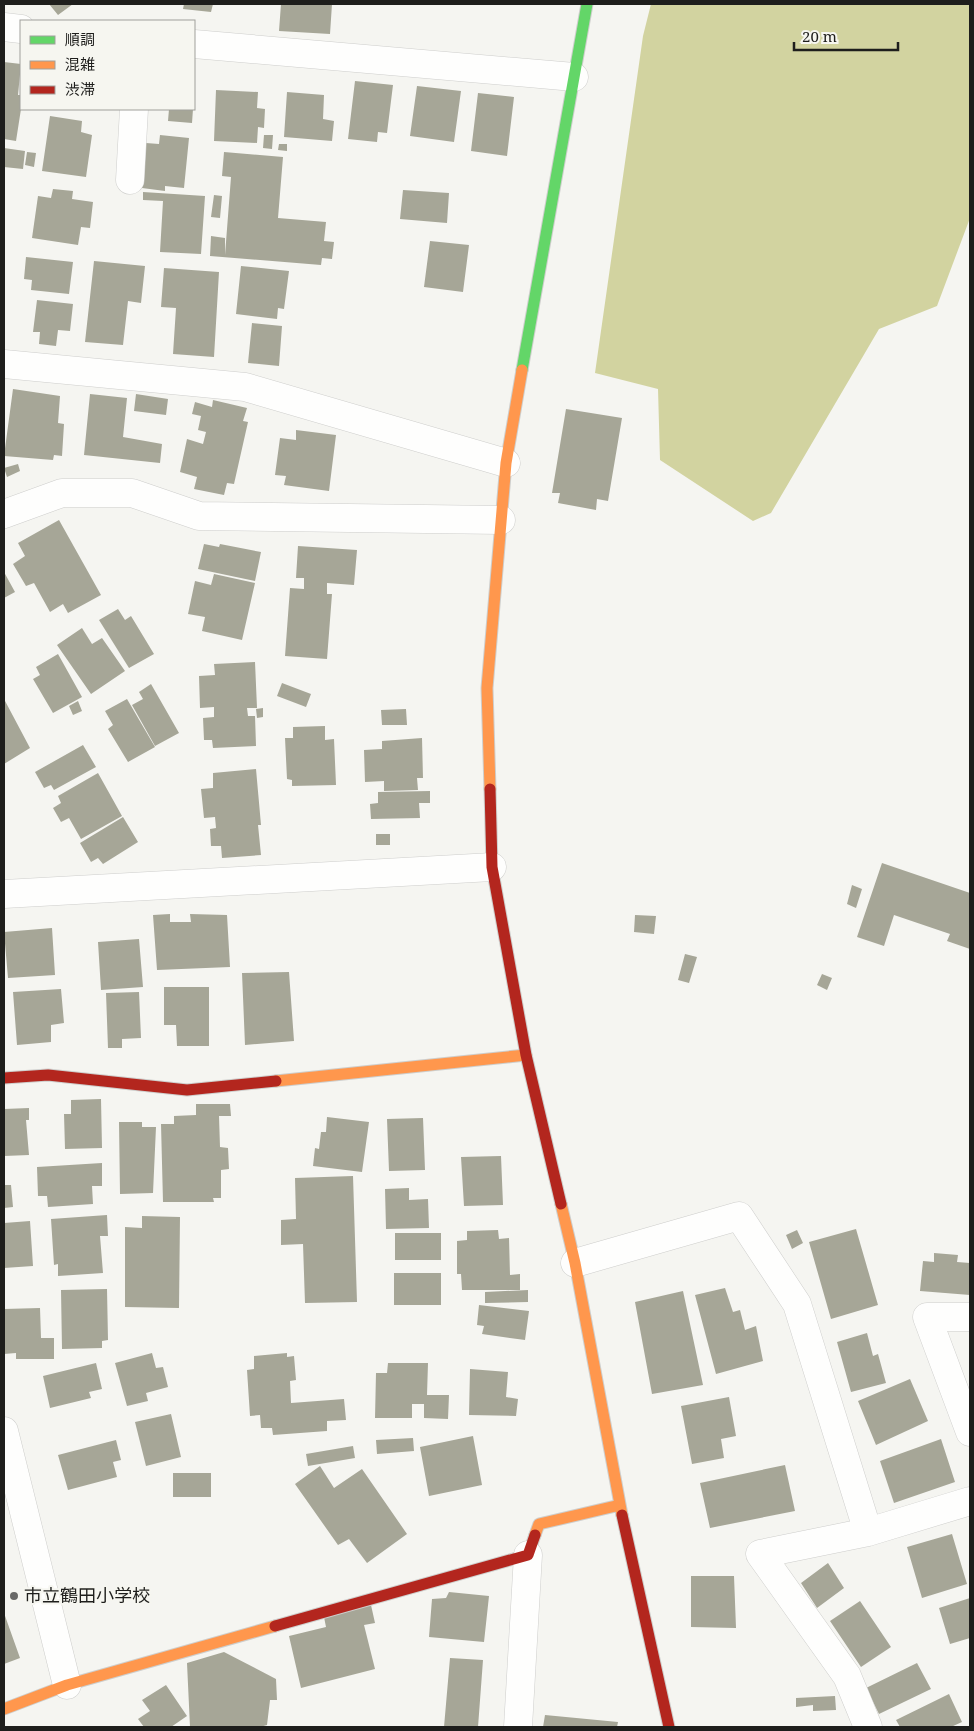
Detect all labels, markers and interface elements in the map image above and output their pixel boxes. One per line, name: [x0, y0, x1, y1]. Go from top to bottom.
legend: [20, 20, 195, 110]
scale bar: [794, 20, 898, 52]
text: 20 m: [802, 26, 837, 46]
text: 順調: [65, 29, 95, 49]
text: 混雑: [65, 54, 95, 74]
text: 渋滞: [65, 79, 95, 99]
place label: 市立鶴田小学校: [24, 1583, 150, 1607]
marker: 市立鶴田小学校: [8, 1590, 20, 1602]

